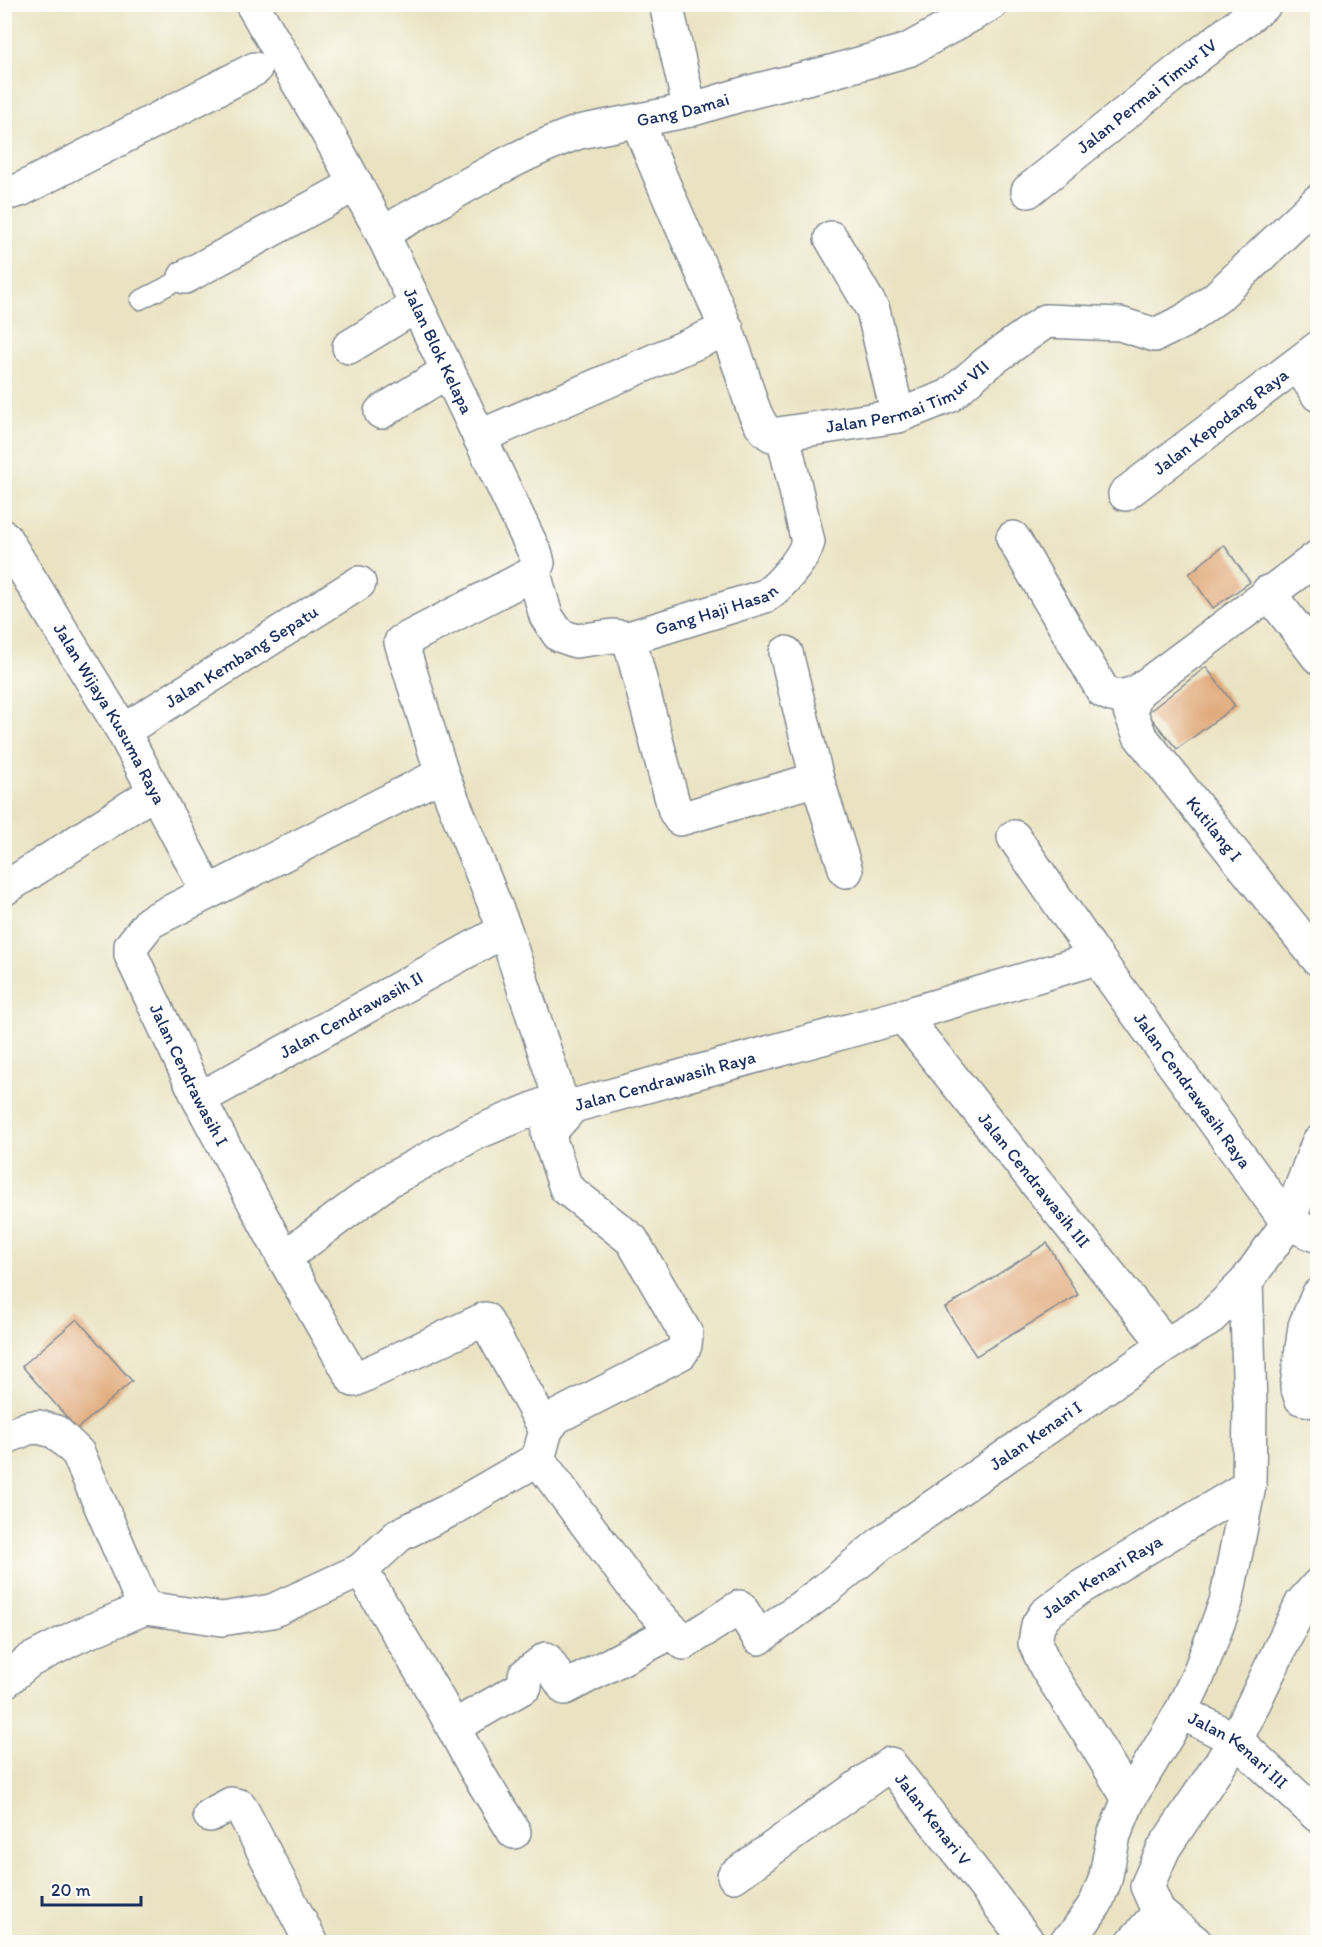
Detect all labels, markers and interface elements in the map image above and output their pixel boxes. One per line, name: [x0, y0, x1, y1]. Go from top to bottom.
street label: Jalan Permai Timur IV: [1072, 34, 1222, 159]
street label: Gang Damai: [635, 88, 732, 131]
street label: Jalan Blok Kelapa: [399, 284, 478, 418]
street label: Jalan Permai Timur VII: [824, 355, 993, 438]
street label: Jalan Kepodang Raya: [1149, 363, 1293, 480]
street label: Gang Haji Hasan: [652, 579, 783, 640]
street label: Jalan Kembang Sepatu: [161, 600, 322, 713]
street label: Jalan Wijaya Kusuma Raya: [48, 619, 171, 809]
street label: Kutilang I: [1181, 792, 1247, 866]
street label: Jalan Cendrawasih II: [276, 966, 427, 1063]
street label: Jalan Cendrawasih I: [145, 1000, 233, 1150]
street label: Jalan Cendrawasih Raya: [1129, 1008, 1256, 1173]
street label: Jalan Cendrawasih Raya: [572, 1046, 758, 1116]
street label: Jalan Cendrawasih III: [973, 1108, 1095, 1252]
street label: Jalan Kenari I: [985, 1396, 1086, 1475]
street label: Jalan Kenari Raya: [1037, 1530, 1167, 1623]
street label: Jalan Kenari III: [1184, 1707, 1292, 1793]
street label: Jalan Kenari V: [890, 1769, 976, 1870]
scale bar: [42, 1869, 141, 1907]
text: 20 m: [51, 1879, 91, 1901]

